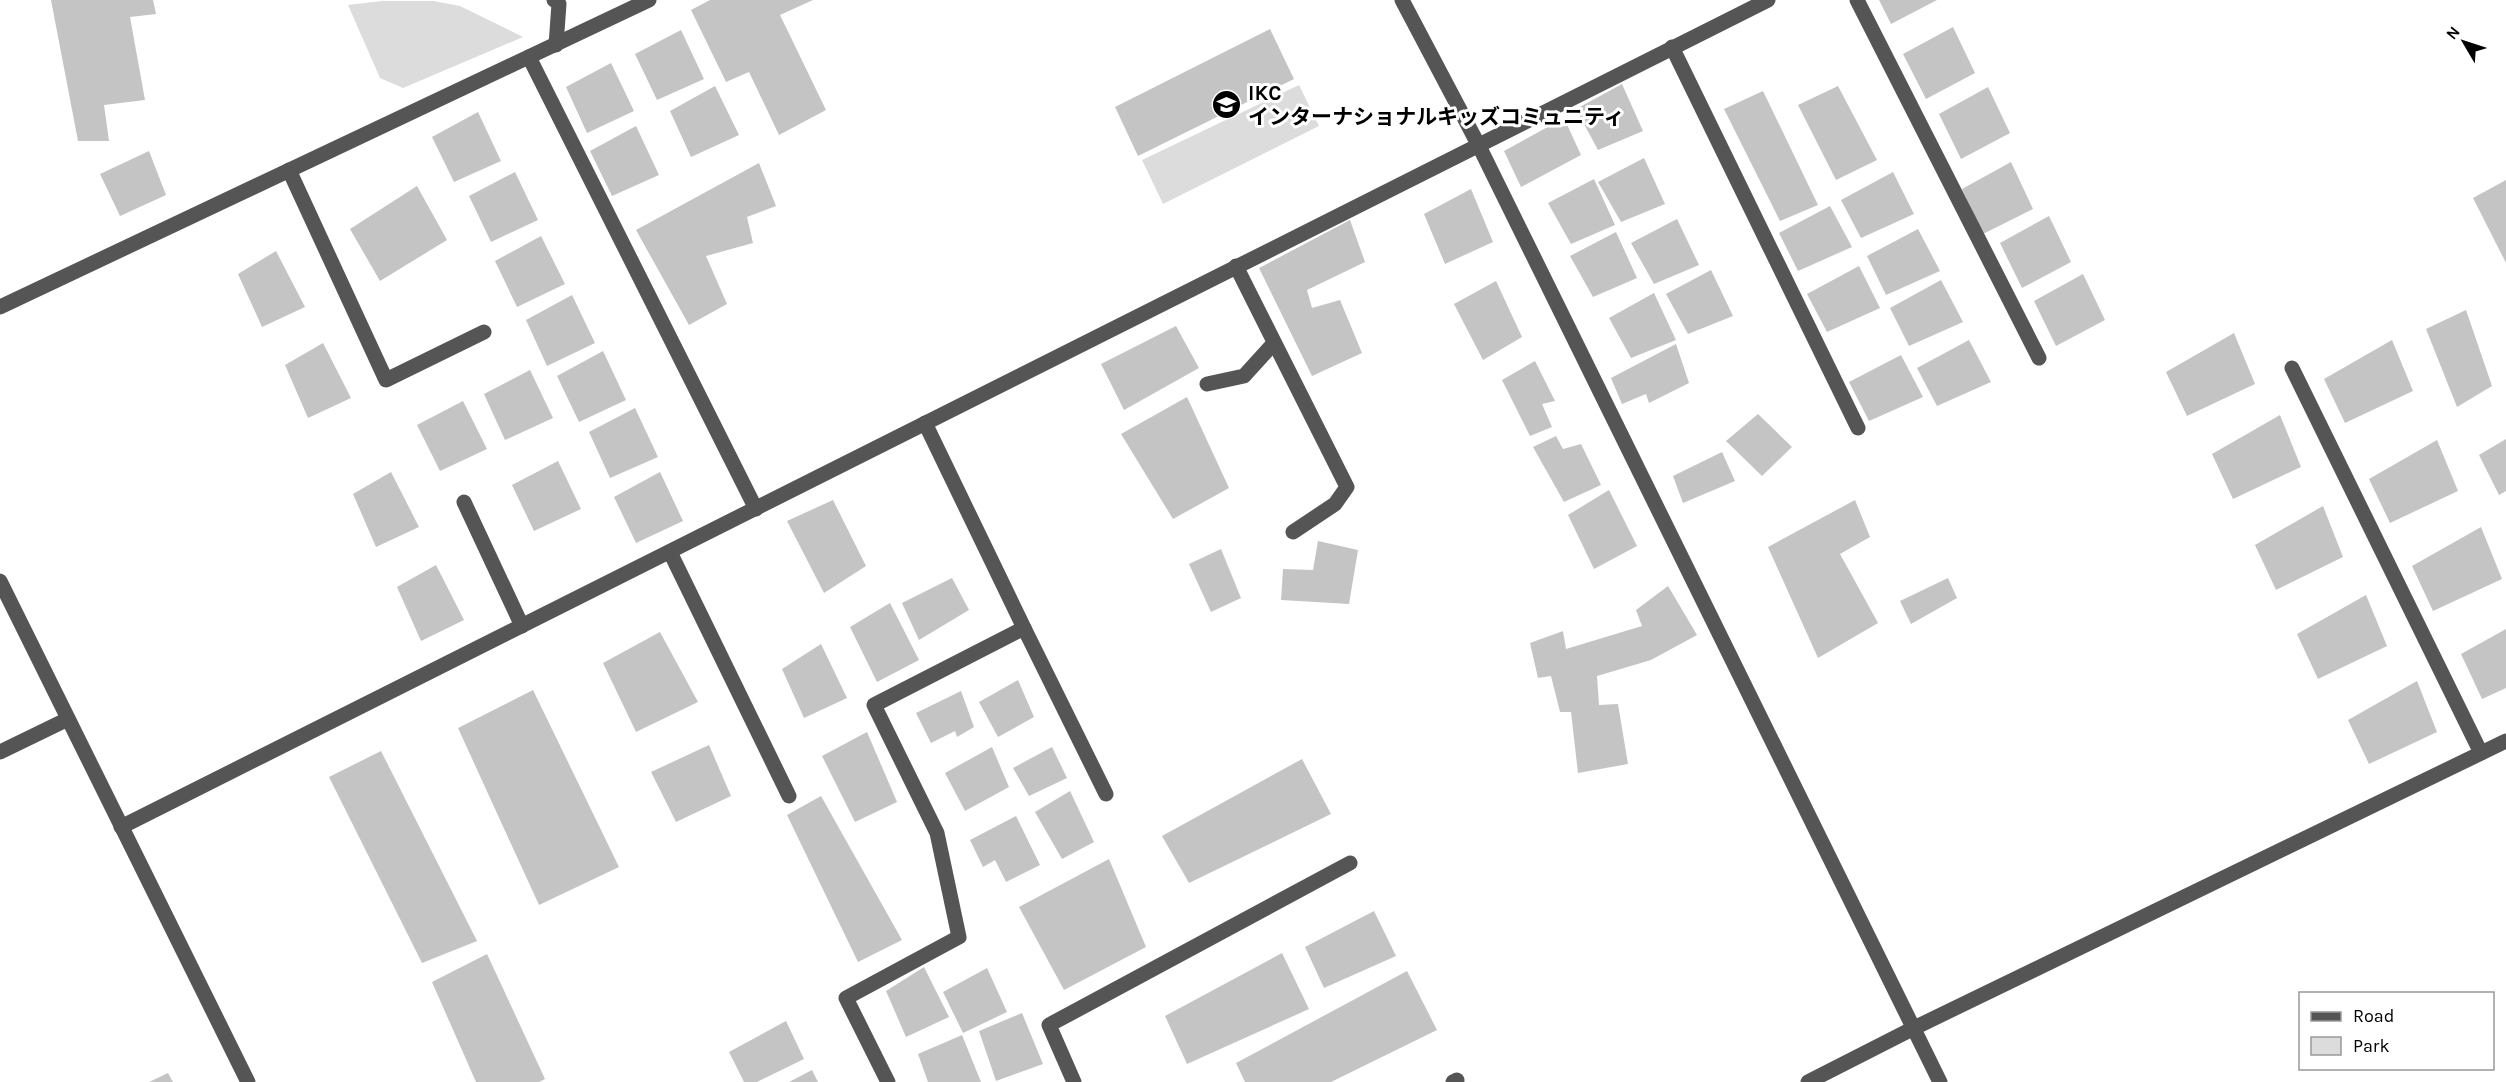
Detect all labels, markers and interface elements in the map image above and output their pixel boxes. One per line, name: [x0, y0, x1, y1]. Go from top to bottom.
north arrow: [2434, 12, 2494, 72]
text: N: [2442, 22, 2464, 43]
place label: IKC インターナショナルキッズコミュニティ: [1248, 81, 1625, 129]
school or university icon: IKC インターナショナルキッズコミュニティ: [1211, 89, 1243, 121]
legend: [2299, 992, 2494, 1070]
text: Road: [2353, 1005, 2394, 1027]
text: Park: [2353, 1035, 2390, 1057]

